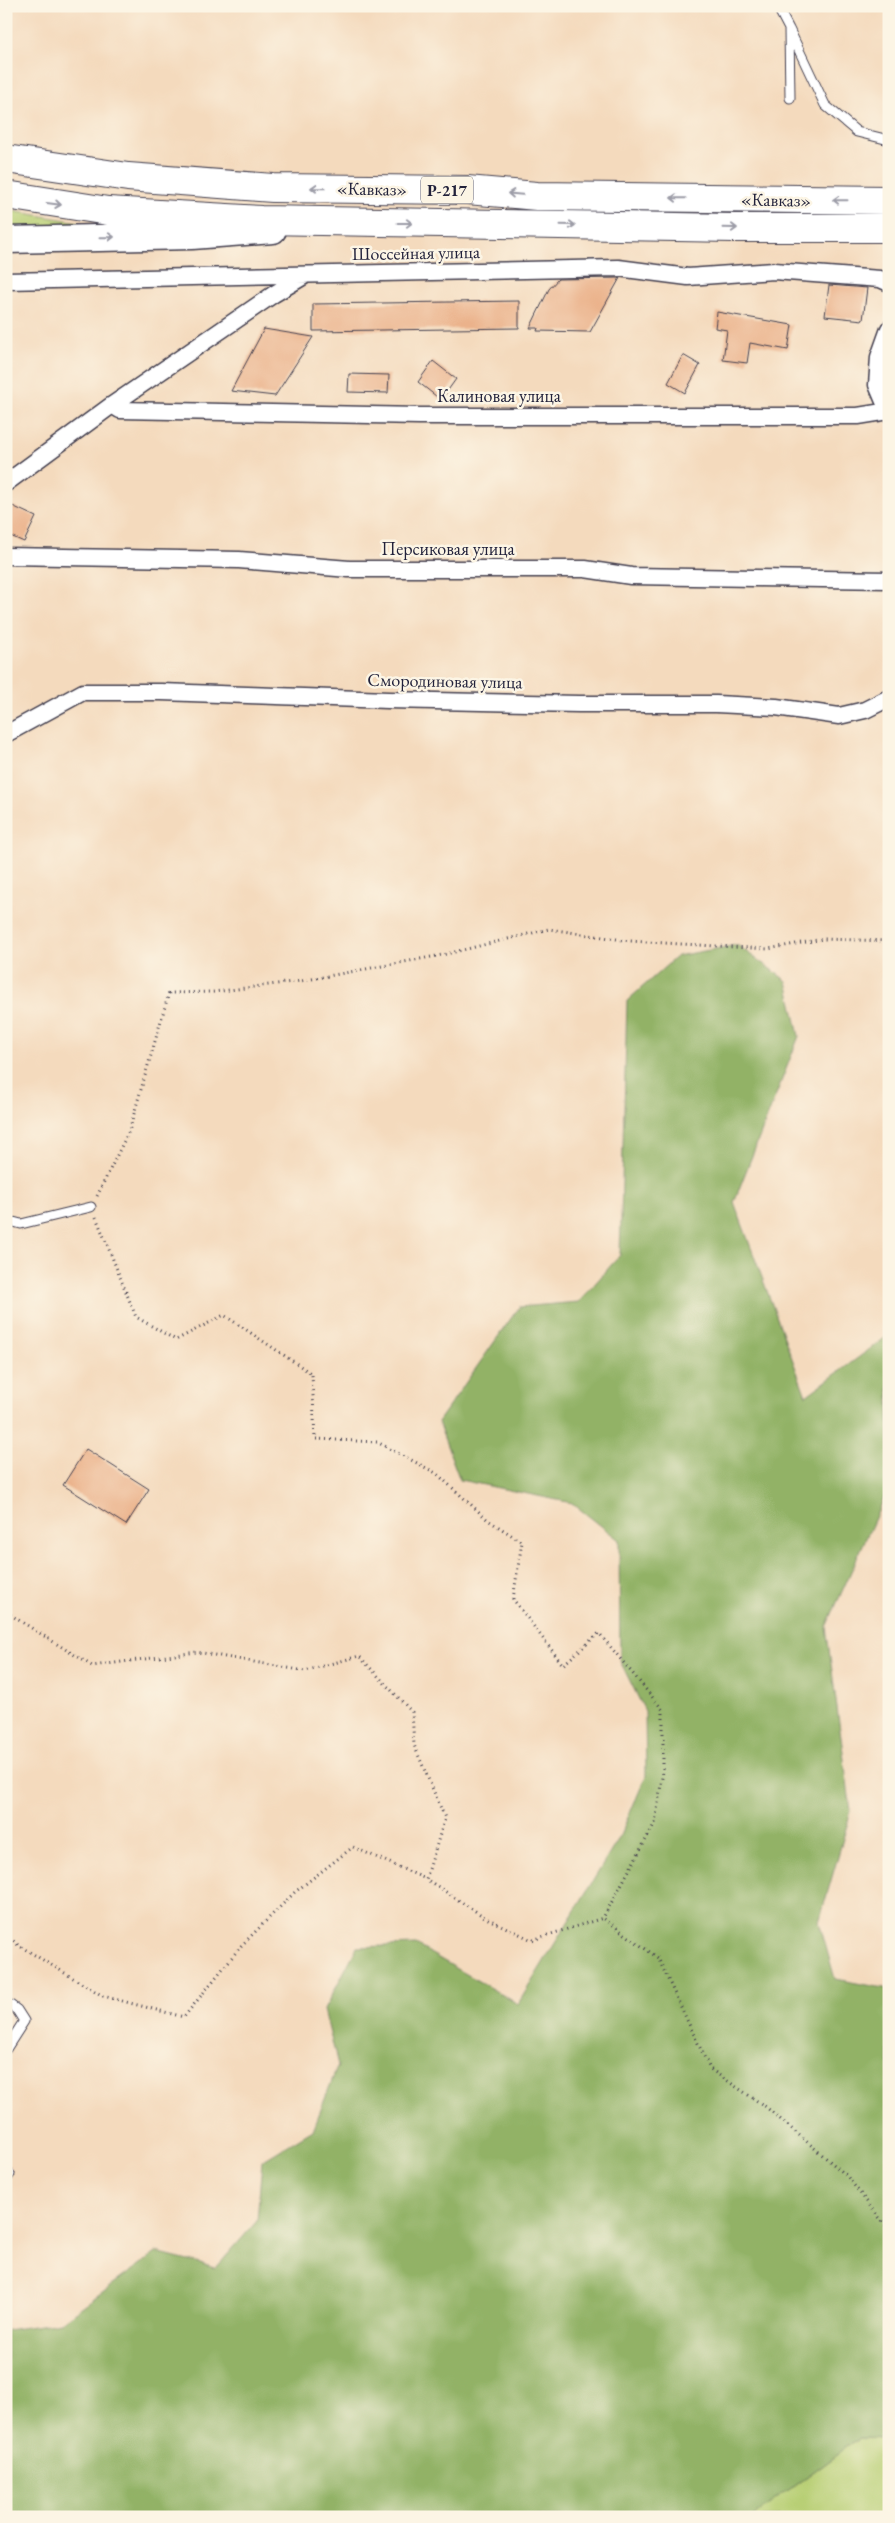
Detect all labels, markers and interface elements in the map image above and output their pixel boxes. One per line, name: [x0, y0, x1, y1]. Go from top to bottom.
street label: «Кавказ»: [337, 176, 407, 201]
road number: Р-217: [421, 176, 473, 204]
one-way arrow: [310, 183, 326, 193]
street label: «Кавказ»: [741, 187, 811, 212]
one-way arrow: [507, 189, 523, 199]
one-way arrow: [670, 193, 686, 203]
one-way arrow: [832, 195, 848, 205]
one-way arrow: [46, 199, 62, 209]
one-way arrow: [397, 219, 413, 228]
one-way arrow: [559, 220, 575, 230]
one-way arrow: [722, 223, 738, 233]
one-way arrow: [99, 232, 115, 242]
street label: Шоссейная улица: [352, 240, 481, 265]
street label: Калиновая улица: [437, 384, 562, 407]
street label: Персиковая улица: [381, 537, 516, 560]
street label: Смородиновая улица: [367, 668, 524, 693]

